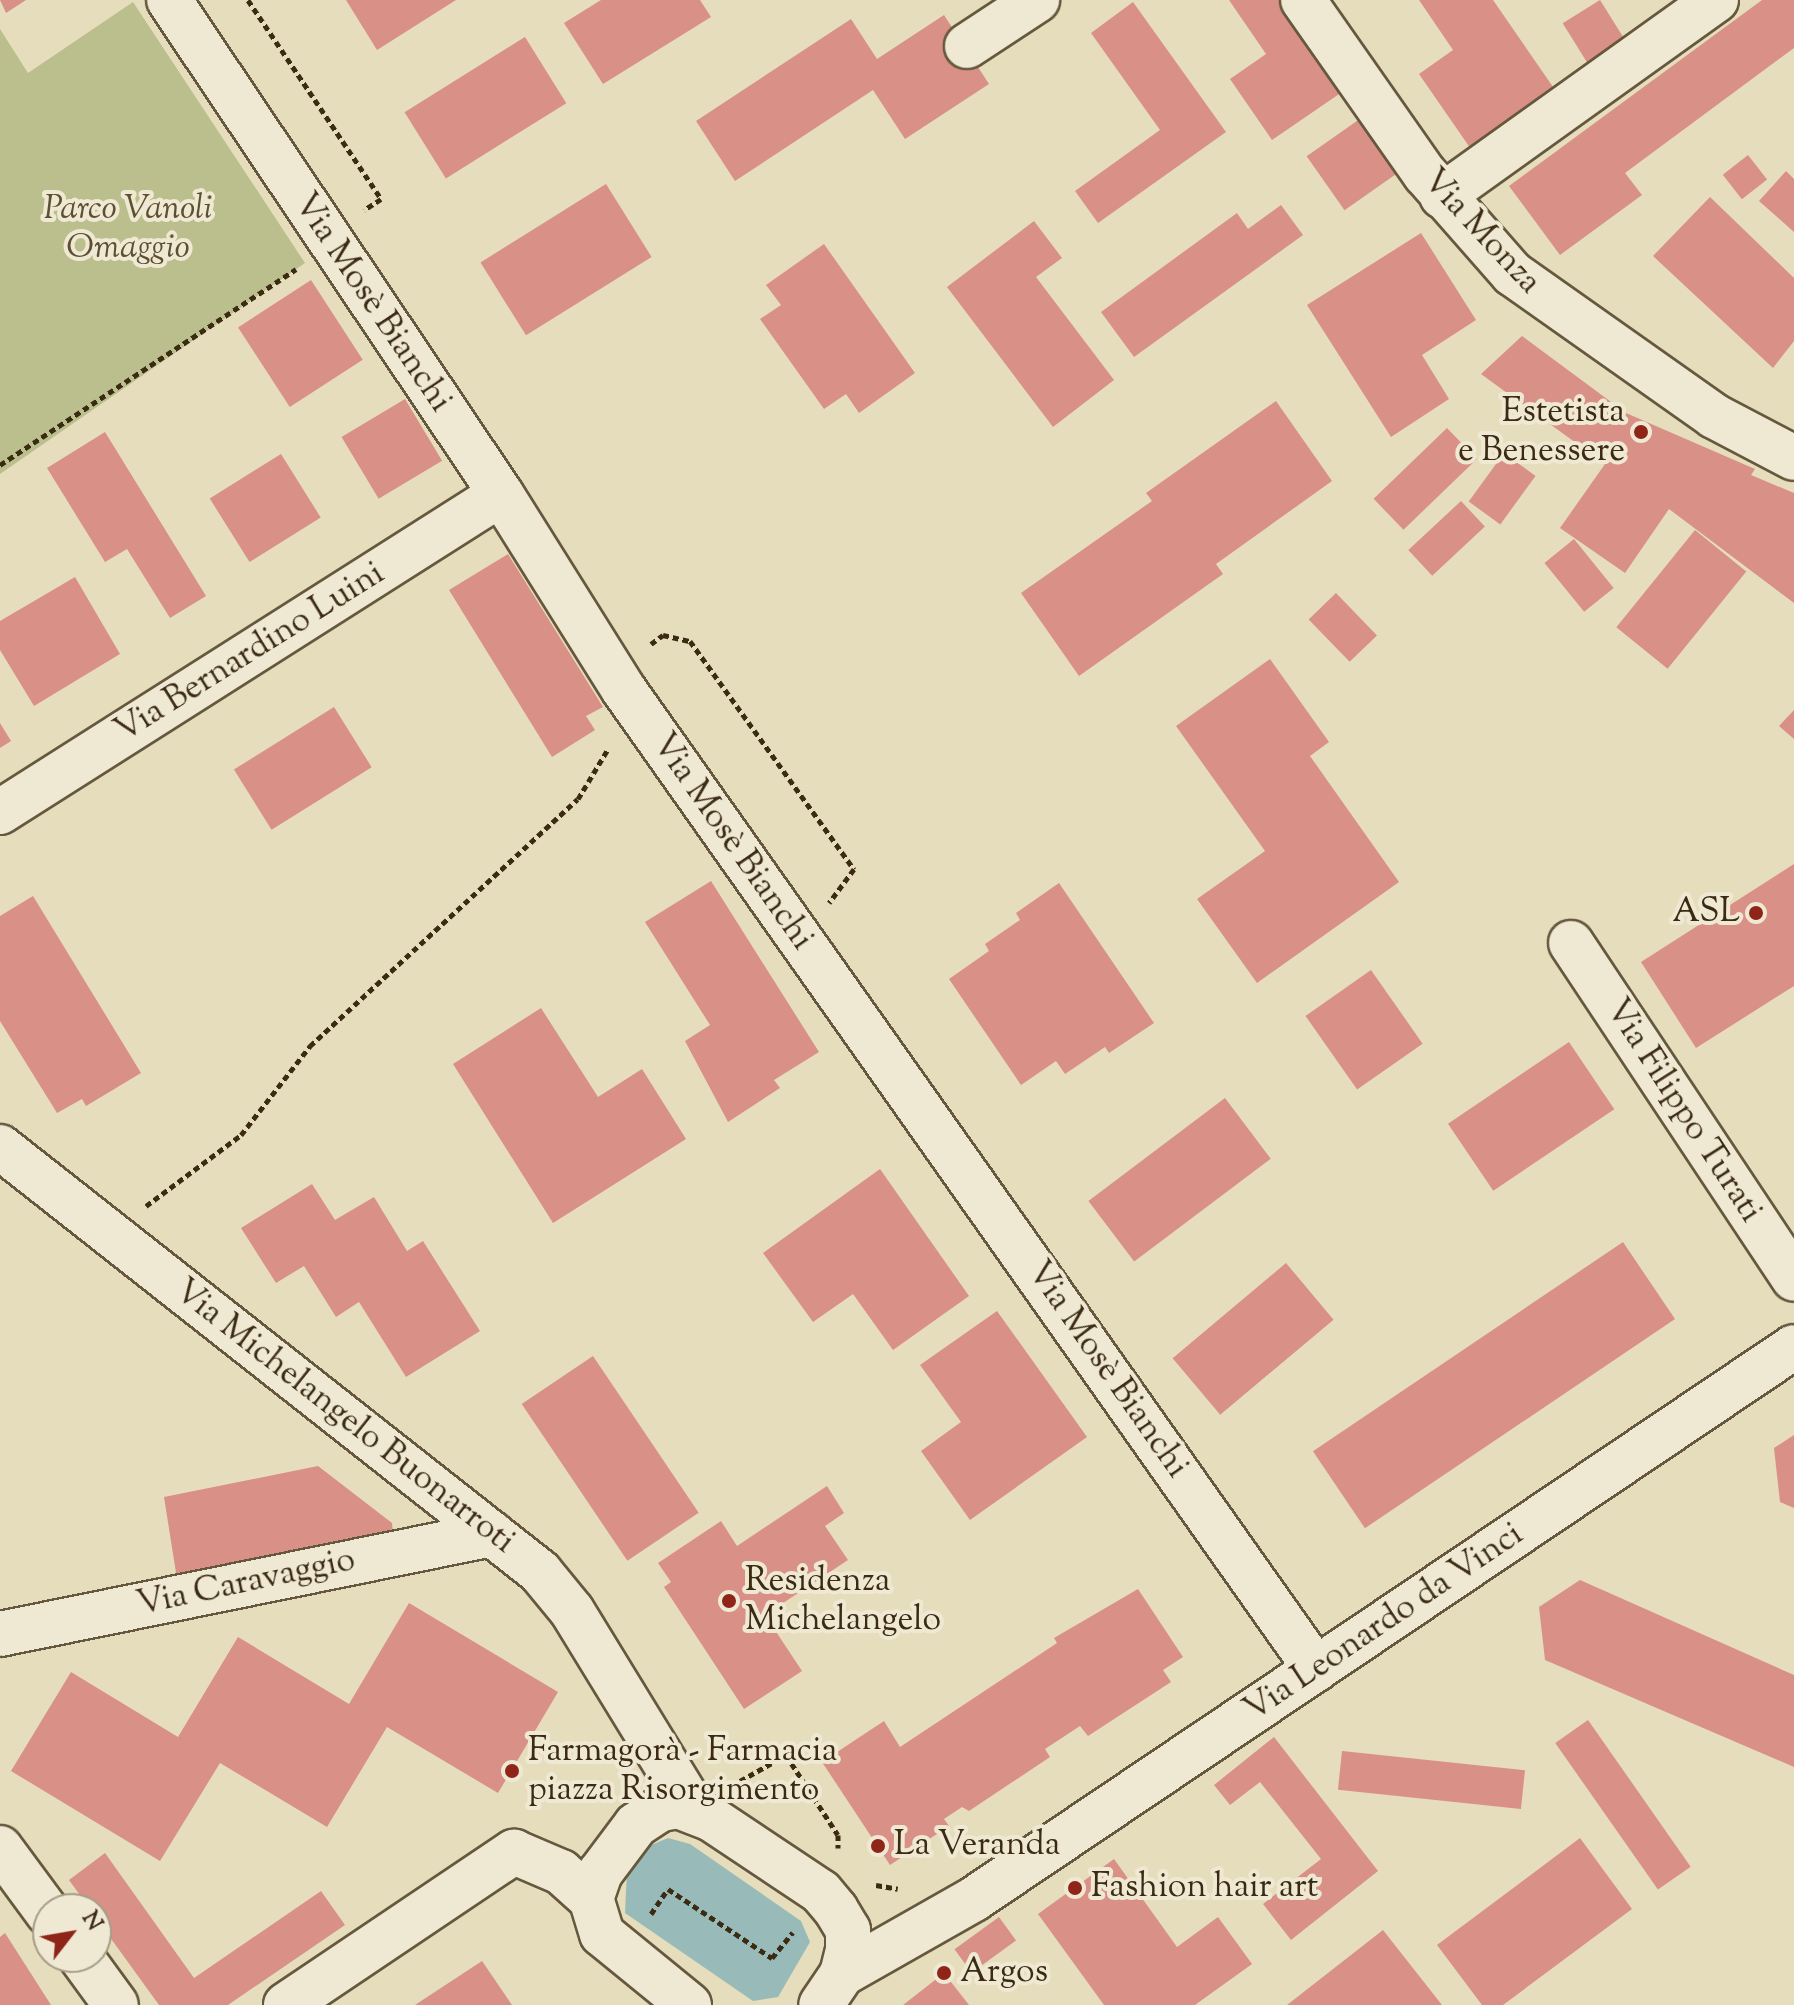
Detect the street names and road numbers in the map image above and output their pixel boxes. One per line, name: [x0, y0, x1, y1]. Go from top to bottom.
street label: Via Monza: [1413, 161, 1549, 303]
street label: Via Mosè Bianchi: [284, 186, 460, 420]
street label: Via Bernardino Luini: [108, 554, 392, 752]
street label: Via Mosè Bianchi: [642, 726, 822, 958]
street label: Via Filippo Turati: [1596, 992, 1770, 1230]
street label: Via Mosè Bianchi: [1017, 1254, 1197, 1486]
street label: Via Michelangelo Buonarroti: [165, 1271, 523, 1563]
street label: Via Leonardo da Vinci: [1237, 1514, 1531, 1732]
street label: Via Caravaggio: [133, 1540, 359, 1626]

